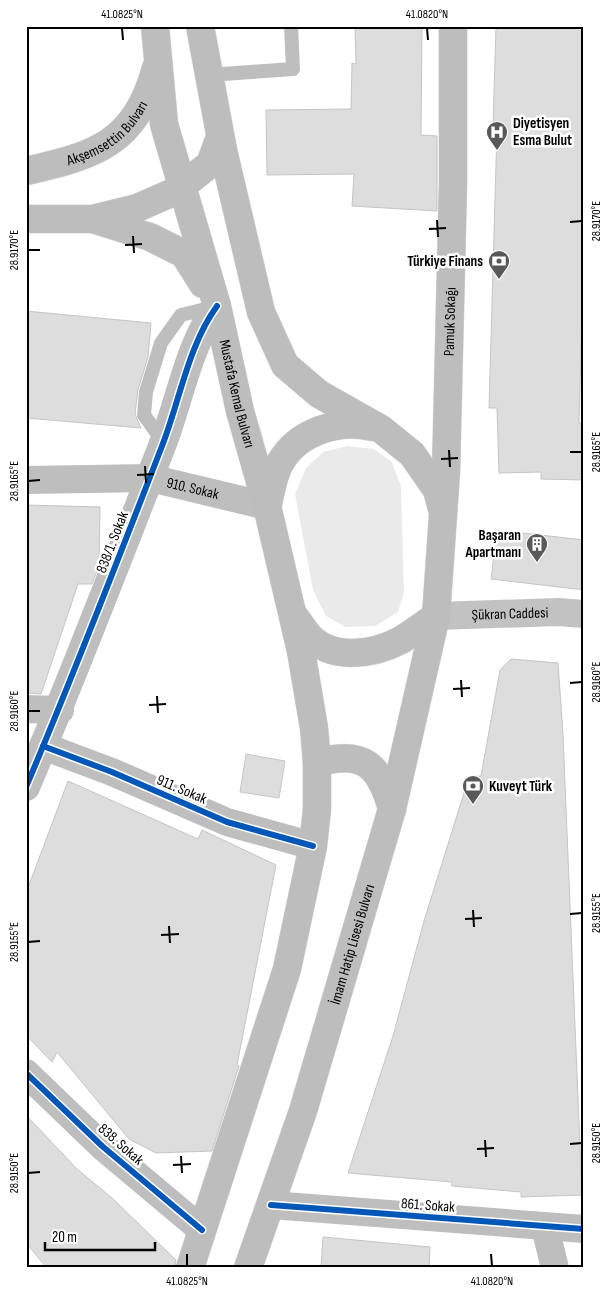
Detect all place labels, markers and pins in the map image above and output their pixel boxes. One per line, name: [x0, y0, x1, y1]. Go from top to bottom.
place label: Diyetisyen Esma Bulut: [513, 114, 572, 150]
hospital icon: Diyetisyen Esma Bulut: [485, 120, 509, 151]
bank icon: Türkiye Finans: [487, 249, 511, 280]
place label: Türkiye Finans: [407, 252, 483, 271]
place label: Başaran Apartmanı: [464, 526, 521, 562]
building icon: Başaran Apartmanı: [525, 532, 549, 563]
bank icon: Kuveyt Türk: [461, 774, 485, 805]
place label: Kuveyt Türk: [489, 777, 553, 796]

